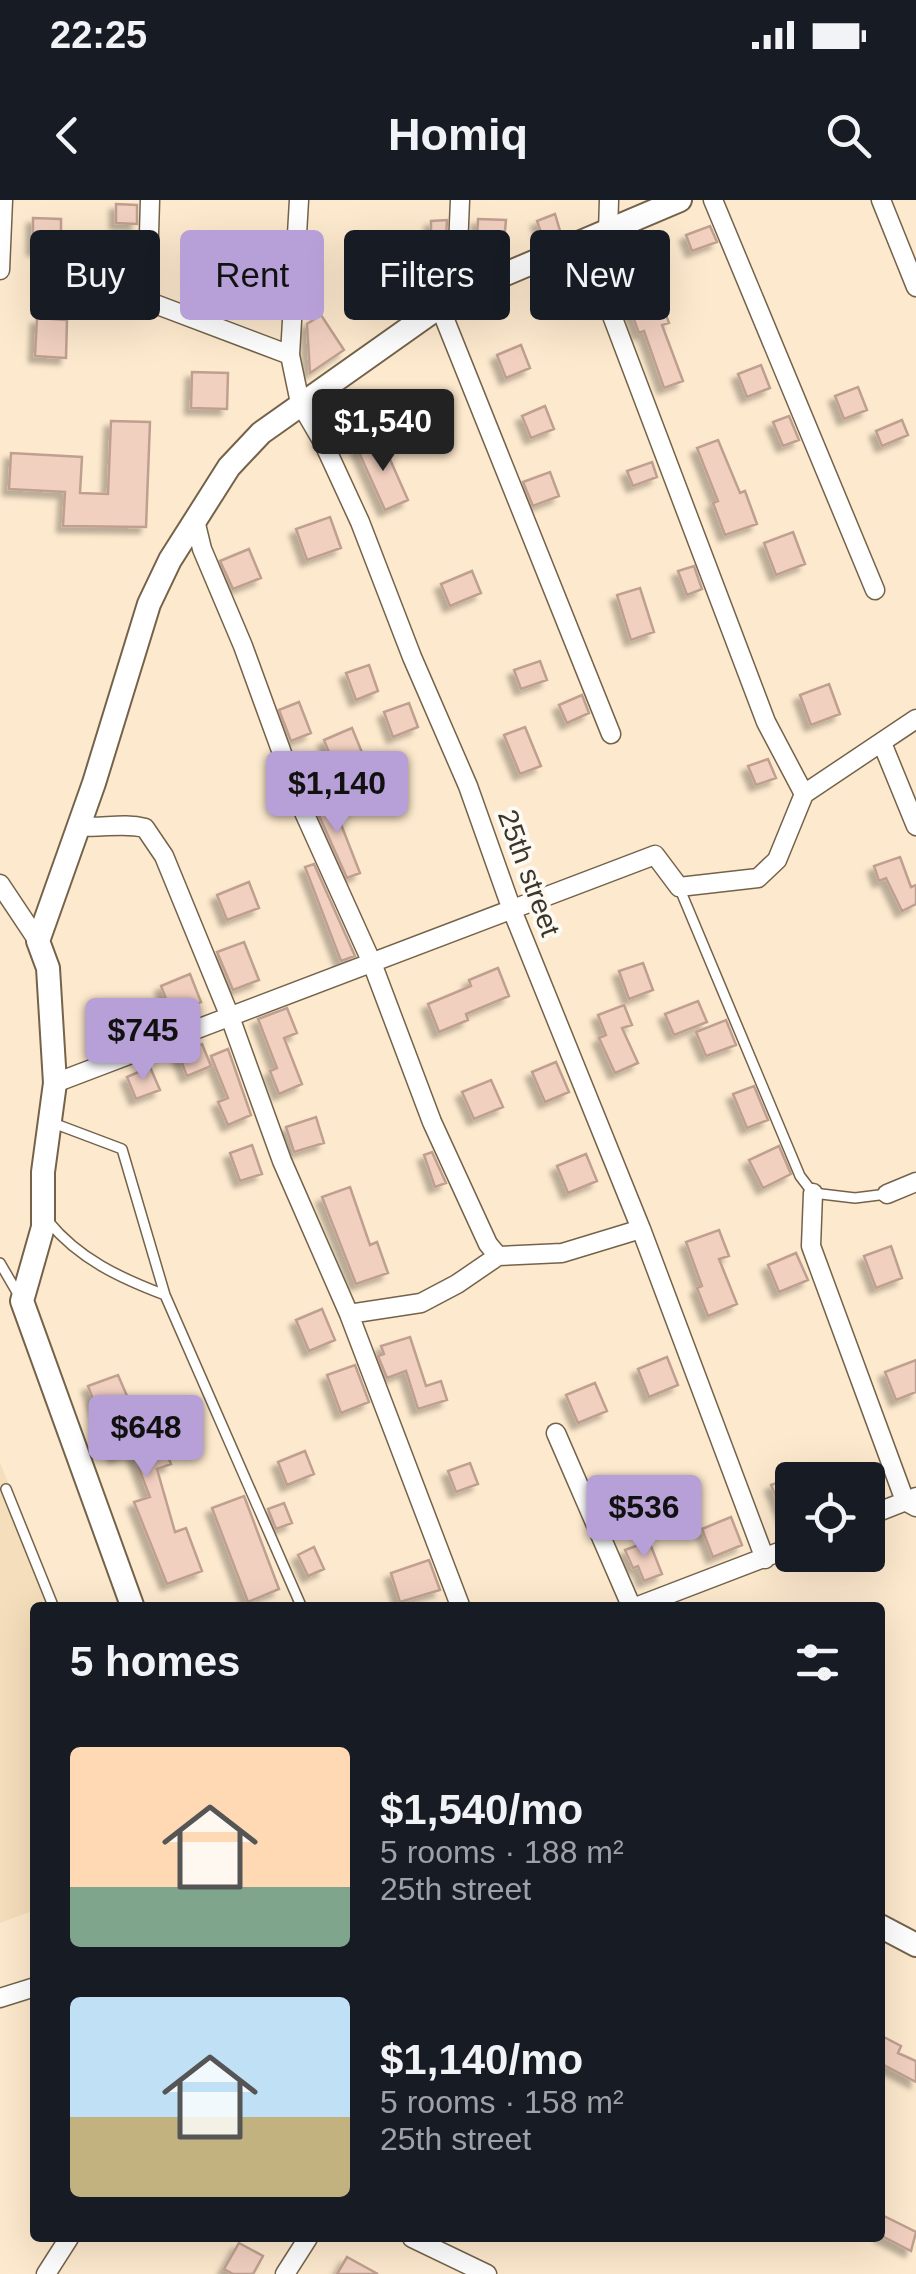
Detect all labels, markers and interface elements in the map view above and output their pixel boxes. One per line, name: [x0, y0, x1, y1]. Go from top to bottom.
text: 22:25: [50, 14, 147, 56]
icon: back: [40, 108, 95, 163]
icon: search: [821, 108, 876, 163]
text: Homiq: [388, 109, 528, 160]
chip: Buy: [30, 230, 160, 320]
chip: Rent: [180, 230, 324, 320]
chip: Filters: [344, 230, 510, 320]
chip: New: [530, 230, 670, 320]
pin: $1,540: [302, 389, 464, 474]
text: $1,540: [334, 403, 432, 439]
pin: $1,140: [256, 751, 418, 836]
text: $1,140: [288, 765, 386, 801]
street label: 25th street: [492, 806, 566, 941]
pin: $745: [84, 998, 202, 1083]
text: $745: [107, 1012, 179, 1048]
pin: $648: [87, 1395, 205, 1480]
text: $648: [110, 1409, 182, 1445]
map controls: [775, 1462, 885, 1572]
button: locate: [775, 1462, 885, 1572]
pin: $536: [585, 1475, 703, 1560]
text: $536: [608, 1489, 680, 1525]
icon: filters: [790, 1635, 845, 1690]
text: 5 homes: [70, 1638, 240, 1685]
text: $1,540/mo: [380, 1786, 583, 1833]
icon: home: [150, 1787, 270, 1907]
text: 5 rooms · 188 m²: [380, 1834, 624, 1870]
text: 25th street: [380, 1871, 531, 1907]
text: $1,140/mo: [380, 2036, 583, 2083]
icon: home: [150, 2037, 270, 2157]
text: 5 rooms · 158 m²: [380, 2084, 624, 2120]
text: 25th street: [380, 2121, 531, 2157]

